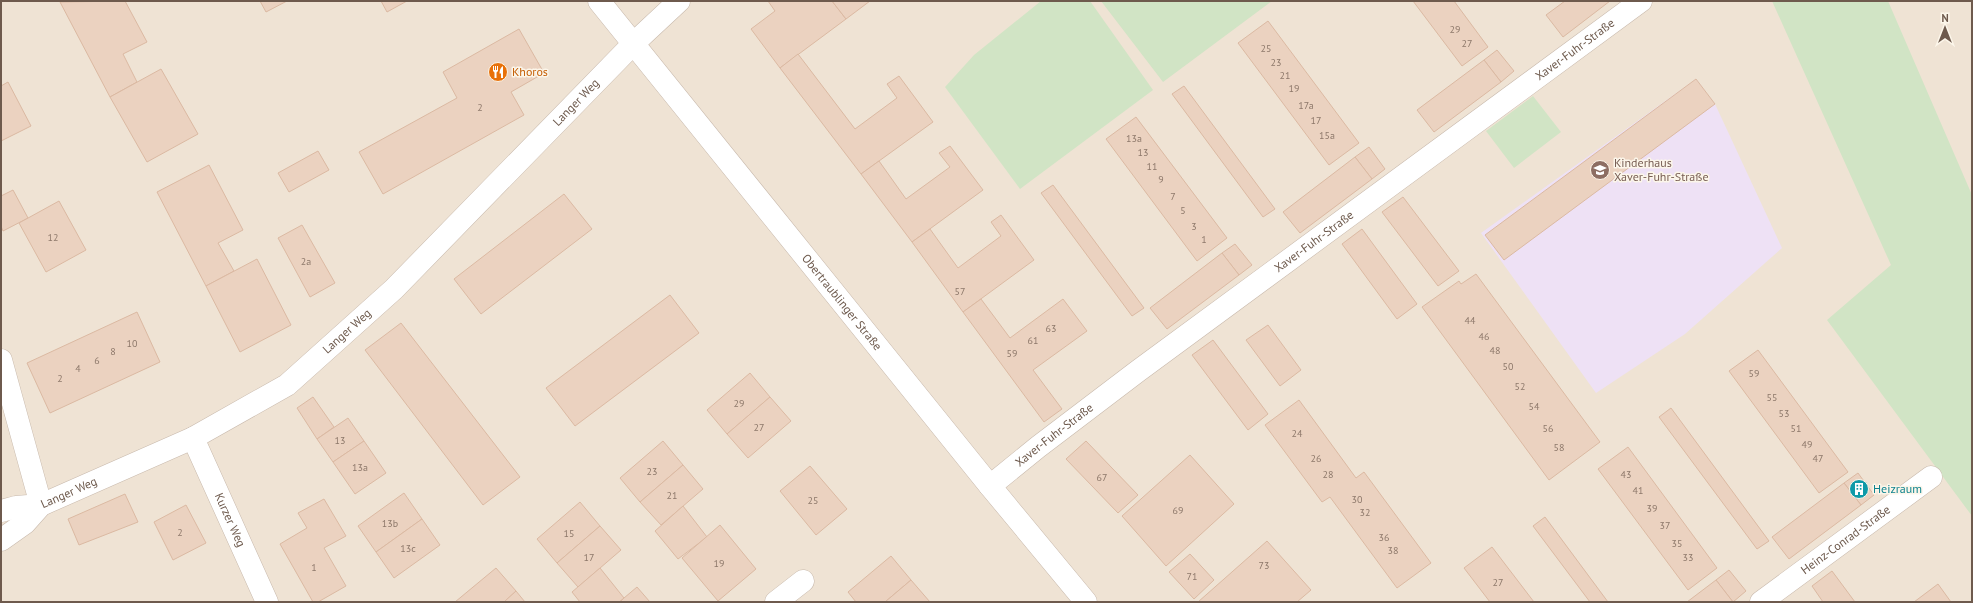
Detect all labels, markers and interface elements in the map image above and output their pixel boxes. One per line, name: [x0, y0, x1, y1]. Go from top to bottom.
north arrow: [1925, 8, 1965, 48]
text: N: [1941, 11, 1949, 25]
street label: Xaver-Fuhr-Straße: [1532, 15, 1617, 83]
house number: 29: [1450, 23, 1460, 36]
house number: 27: [1462, 37, 1472, 50]
house number: 25: [1261, 42, 1271, 55]
house number: 23: [1271, 56, 1281, 69]
restaurant icon: Khoros: [487, 61, 509, 83]
place label: Khoros: [512, 64, 548, 79]
house number: 21: [1280, 69, 1290, 82]
street label: Langer Weg: [549, 75, 602, 129]
house number: 19: [1289, 82, 1299, 95]
house number: 17a: [1298, 99, 1314, 112]
house number: 2: [477, 101, 483, 114]
house number: 17: [1311, 114, 1321, 127]
house number: 15a: [1319, 129, 1335, 142]
house number: 13a: [1126, 132, 1142, 145]
house number: 13: [1138, 146, 1148, 159]
place label: Kinderhaus Xaver-Fuhr-Straße: [1614, 155, 1709, 184]
school or university icon: Kinderhaus Xaver-Fuhr-Straße: [1589, 159, 1611, 181]
house number: 11: [1147, 160, 1157, 173]
house number: 9: [1158, 173, 1164, 186]
house number: 7: [1170, 190, 1176, 203]
house number: 5: [1180, 204, 1186, 217]
street label: Xaver-Fuhr-Straße: [1271, 207, 1356, 275]
house number: 3: [1191, 220, 1197, 233]
house number: 12: [48, 231, 58, 244]
house number: 1: [1201, 233, 1207, 246]
street label: Obertraublinger Straße: [799, 251, 886, 353]
house number: 2a: [301, 255, 311, 268]
house number: 57: [955, 285, 965, 298]
street label: Langer Weg: [319, 305, 374, 356]
house number: 44: [1465, 314, 1476, 327]
house number: 63: [1046, 322, 1056, 335]
house number: 46: [1479, 330, 1489, 343]
house number: 61: [1028, 334, 1038, 347]
house number: 10: [127, 337, 138, 350]
house number: 48: [1490, 344, 1500, 357]
house number: 8: [110, 345, 116, 358]
house number: 59: [1007, 347, 1017, 360]
house number: 6: [94, 354, 100, 367]
house number: 50: [1503, 360, 1514, 373]
house number: 4: [75, 362, 81, 375]
house number: 59: [1749, 367, 1759, 380]
house number: 2: [57, 372, 63, 385]
house number: 52: [1515, 380, 1525, 393]
house number: 55: [1767, 391, 1777, 404]
house number: 29: [734, 397, 744, 410]
street label: Xaver-Fuhr-Straße: [1012, 400, 1096, 470]
house number: 54: [1529, 400, 1540, 413]
house number: 53: [1779, 407, 1789, 420]
house number: 27: [754, 421, 764, 434]
house number: 56: [1543, 422, 1553, 435]
house number: 51: [1791, 422, 1801, 435]
house number: 24: [1292, 427, 1303, 440]
house number: 13: [335, 434, 345, 447]
house number: 49: [1802, 438, 1812, 451]
house number: 58: [1554, 441, 1564, 454]
house number: 26: [1311, 452, 1321, 465]
house number: 47: [1813, 452, 1823, 465]
house number: 13a: [352, 461, 368, 474]
house number: 23: [647, 465, 657, 478]
house number: 28: [1323, 468, 1333, 481]
house number: 43: [1621, 468, 1631, 481]
house number: 67: [1097, 471, 1107, 484]
street label: Langer Weg: [38, 473, 99, 511]
building icon: Heizraum: [1848, 478, 1870, 500]
place label: Heizraum: [1873, 481, 1922, 496]
house number: 41: [1633, 484, 1643, 497]
house number: 21: [667, 489, 677, 502]
street label: Kurzer Weg: [212, 490, 249, 549]
house number: 30: [1352, 493, 1363, 506]
house number: 25: [808, 494, 818, 507]
house number: 39: [1647, 502, 1657, 515]
street label: Heinz-Conrad-Straße: [1798, 502, 1893, 577]
house number: 69: [1173, 504, 1183, 517]
house number: 32: [1360, 506, 1370, 519]
house number: 13b: [382, 517, 398, 530]
house number: 37: [1660, 519, 1670, 532]
house number: 2: [177, 526, 183, 539]
house number: 15: [564, 527, 574, 540]
house number: 36: [1379, 531, 1389, 544]
house number: 35: [1672, 537, 1682, 550]
house number: 13c: [400, 542, 416, 555]
house number: 38: [1388, 544, 1398, 557]
house number: 17: [584, 551, 594, 564]
house number: 33: [1683, 551, 1693, 564]
house number: 19: [714, 557, 724, 570]
house number: 73: [1259, 559, 1269, 572]
house number: 1: [311, 561, 317, 574]
house number: 71: [1187, 570, 1197, 583]
house number: 27: [1493, 576, 1503, 589]

